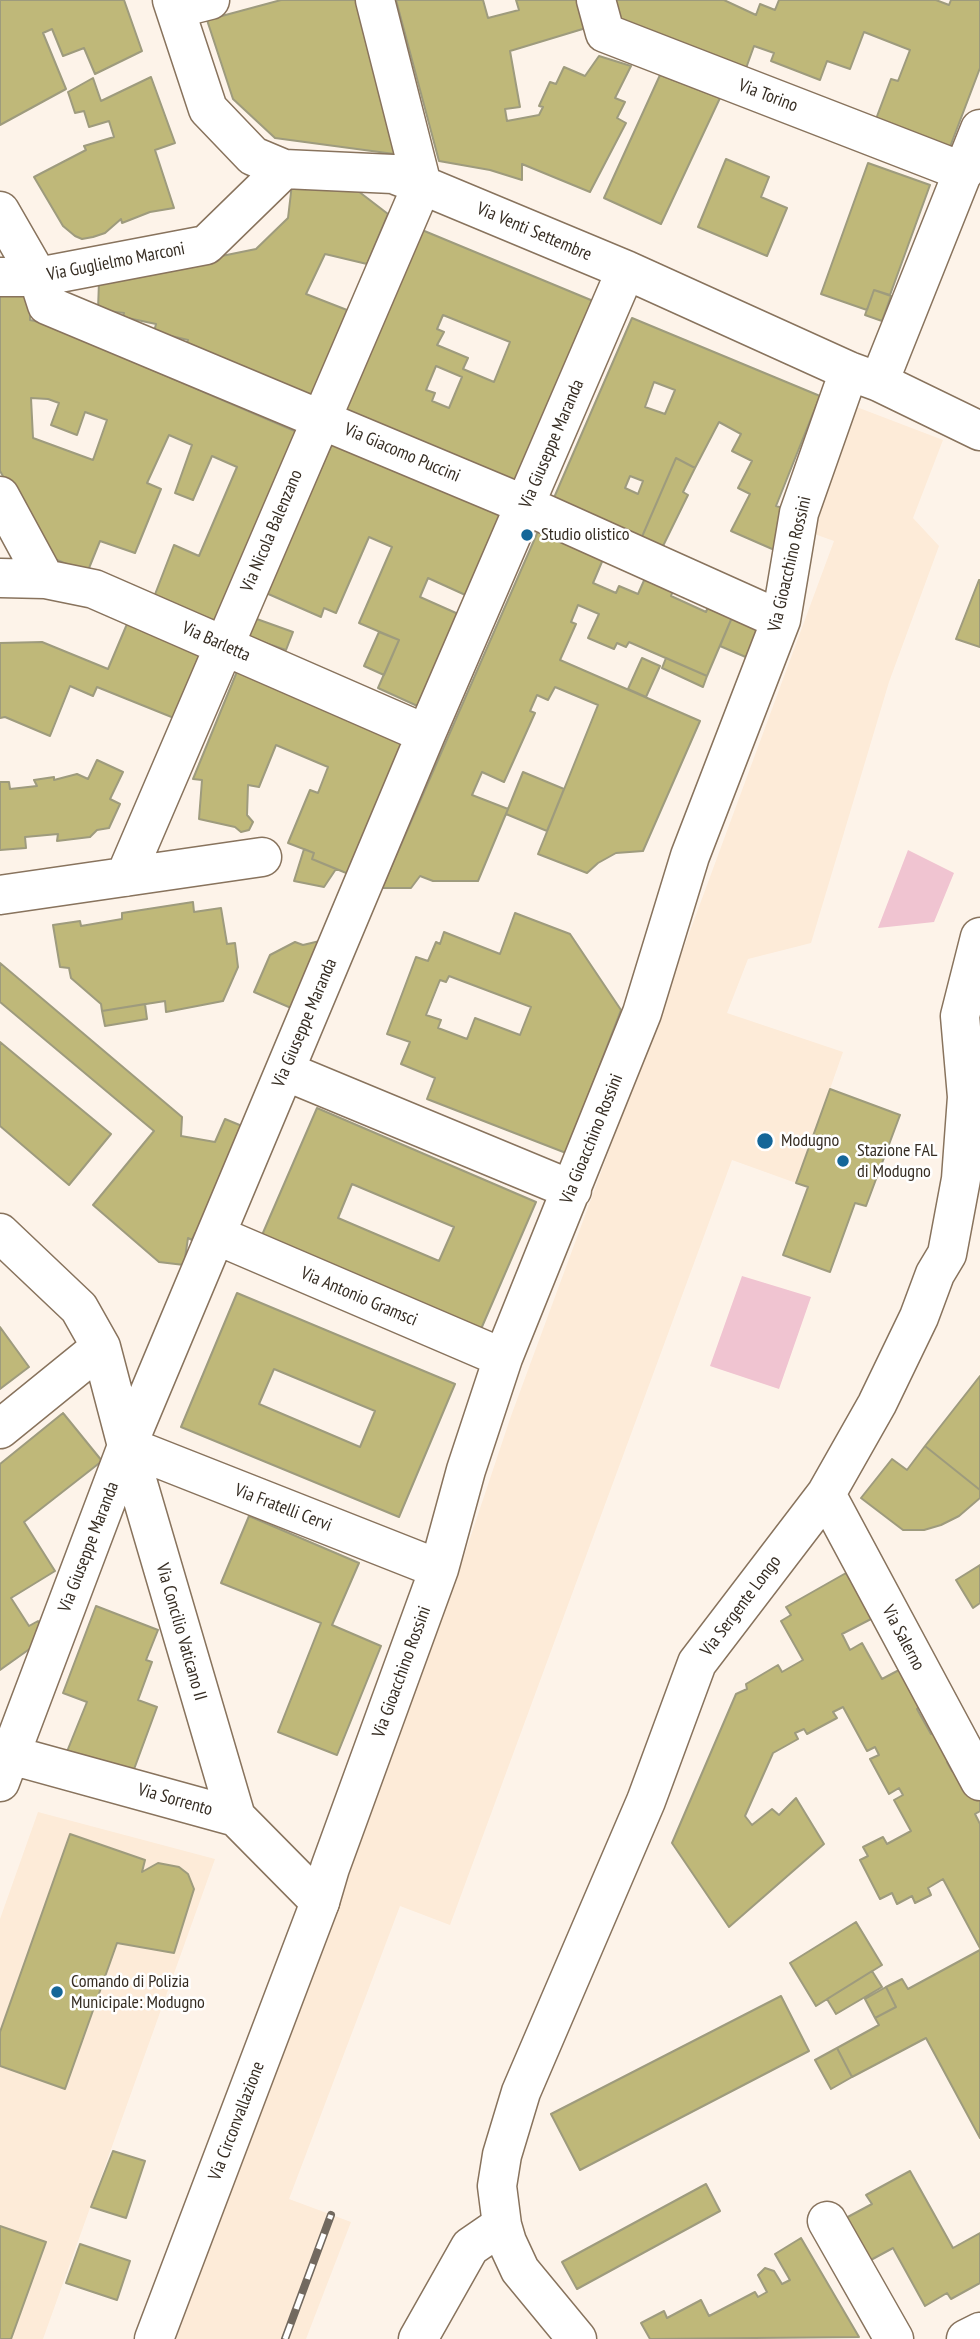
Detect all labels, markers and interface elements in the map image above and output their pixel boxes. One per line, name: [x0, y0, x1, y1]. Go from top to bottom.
street label: Via Torino: [735, 75, 801, 117]
street label: Via Venti Settembre: [473, 198, 595, 266]
street label: Via Guglielmo Marconi: [45, 238, 187, 286]
street label: Via Giuseppe Maranda: [515, 376, 589, 512]
street label: Via Giacomo Puccini: [341, 419, 463, 487]
street label: Via Nicola Balenzano: [237, 467, 307, 595]
street label: Via Gioacchino Rossini: [764, 494, 816, 634]
place label: Studio olistico: [541, 524, 629, 546]
marker: Studio olistico: [519, 527, 535, 543]
street label: Via Barletta: [178, 617, 254, 667]
street label: Via Giuseppe Maranda: [268, 955, 342, 1091]
street label: Via Gioacchino Rossini: [556, 1071, 628, 1207]
place label: Modugno: [781, 1130, 839, 1152]
marker: Modugno: [755, 1131, 775, 1151]
place label: Stazione FAL di Modugno: [857, 1140, 938, 1182]
marker: Stazione FAL di Modugno: [835, 1153, 851, 1169]
street label: Via Antonio Gramsci: [297, 1263, 421, 1331]
street label: Via Giuseppe Maranda: [54, 1479, 124, 1615]
street label: Via Fratelli Cervi: [231, 1480, 335, 1536]
street label: Via Sergente Longo: [696, 1551, 786, 1661]
street label: Via Concilio Vaticano II: [151, 1561, 211, 1703]
street label: Via Salerno: [877, 1602, 929, 1674]
street label: Via Gioacchino Rossini: [368, 1603, 436, 1741]
street label: Via Sorrento: [135, 1779, 215, 1821]
place label: Comando di Polizia Municipale: Modugno: [71, 1971, 205, 2014]
marker: Comando di Polizia Municipale: Modugno: [49, 1984, 65, 2000]
street label: Via Circonvallazione: [204, 2059, 270, 2183]

